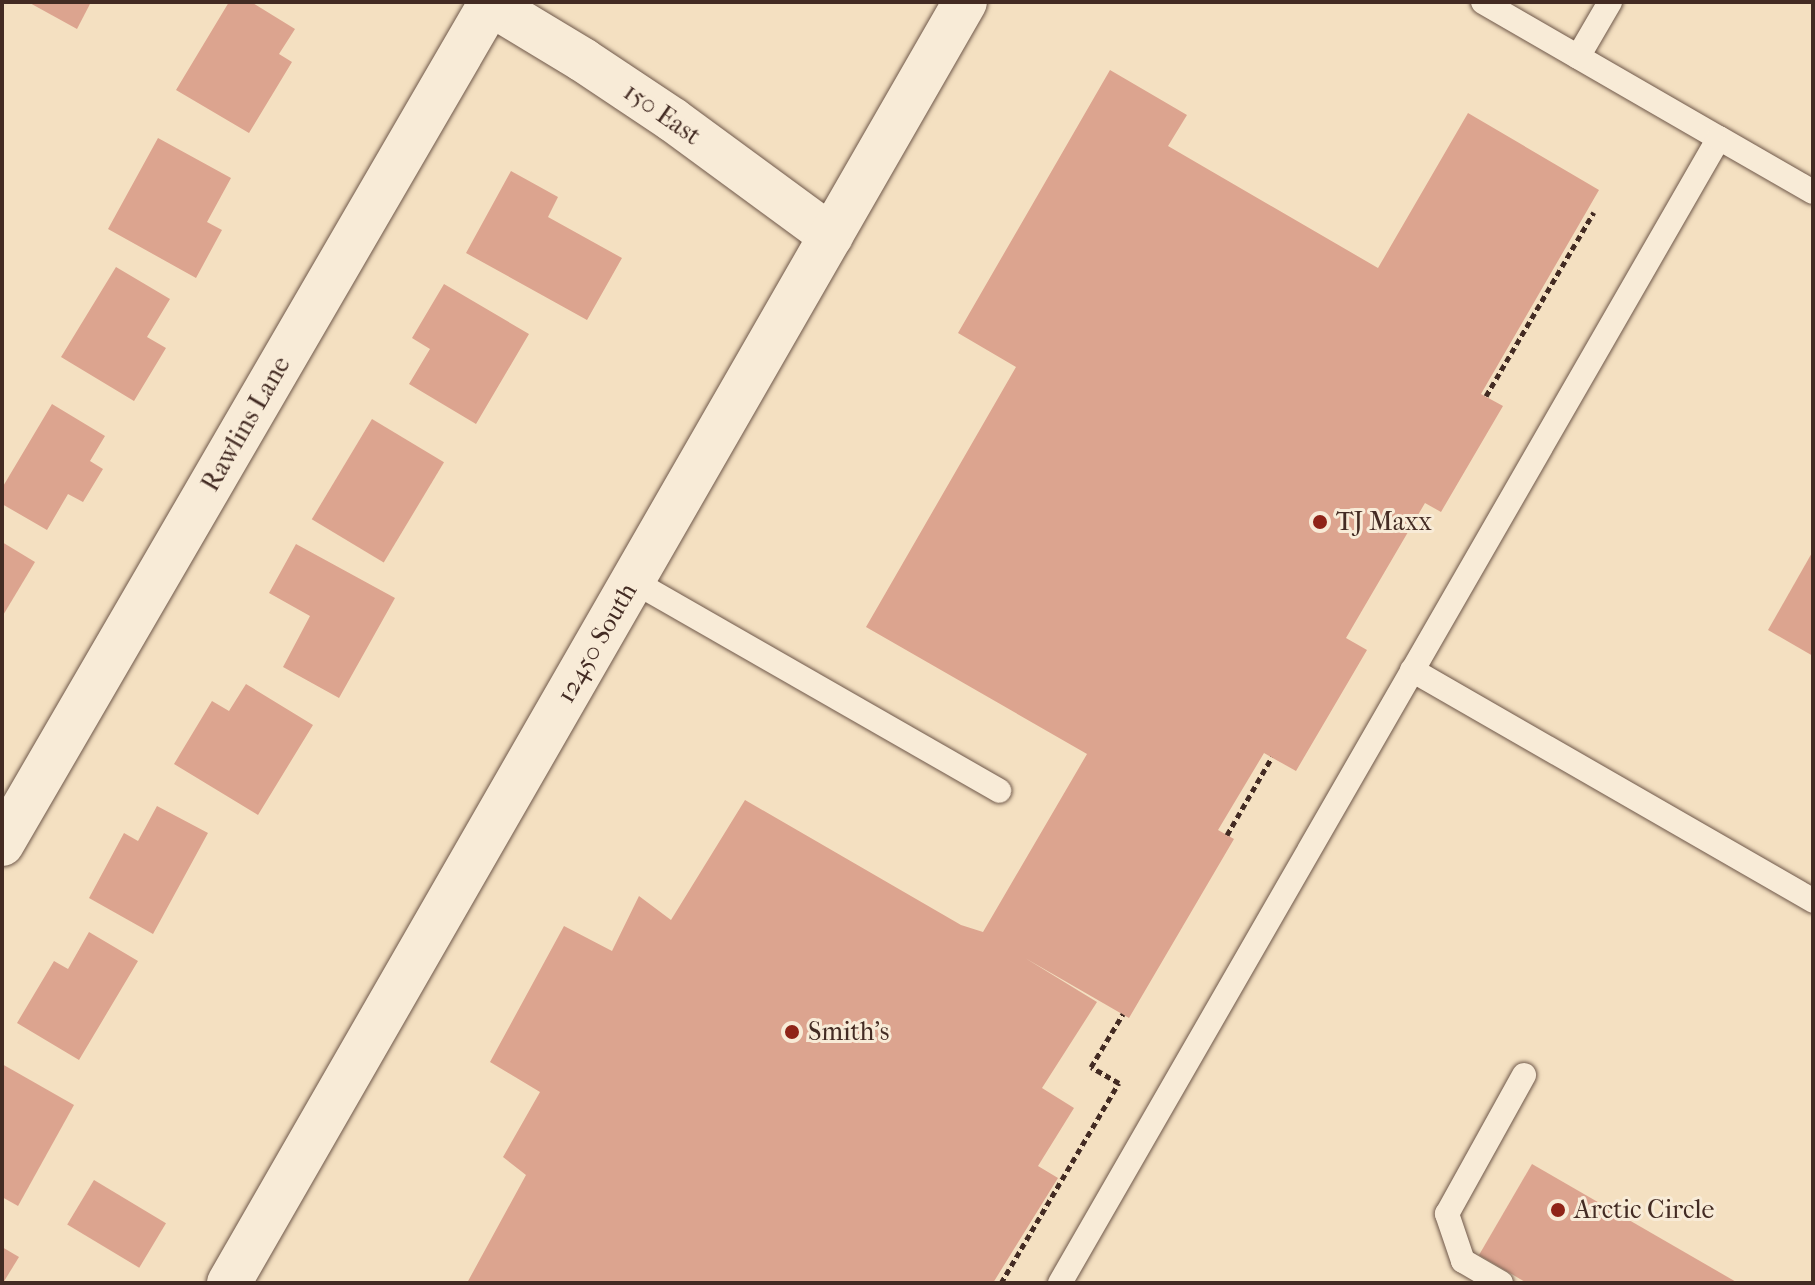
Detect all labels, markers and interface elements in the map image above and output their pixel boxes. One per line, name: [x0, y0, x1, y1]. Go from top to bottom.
street label: 150 East: [617, 76, 707, 152]
street label: Rawlins Lane: [195, 351, 297, 497]
place label: TJ Maxx: [1336, 506, 1432, 538]
marker: TJ Maxx: [1311, 513, 1329, 531]
street label: 12450 South: [550, 577, 644, 709]
place label: Smith's: [808, 1016, 889, 1048]
marker: Smith's: [783, 1023, 801, 1041]
place label: Arctic Circle: [1574, 1194, 1714, 1226]
marker: Arctic Circle: [1549, 1201, 1567, 1219]

